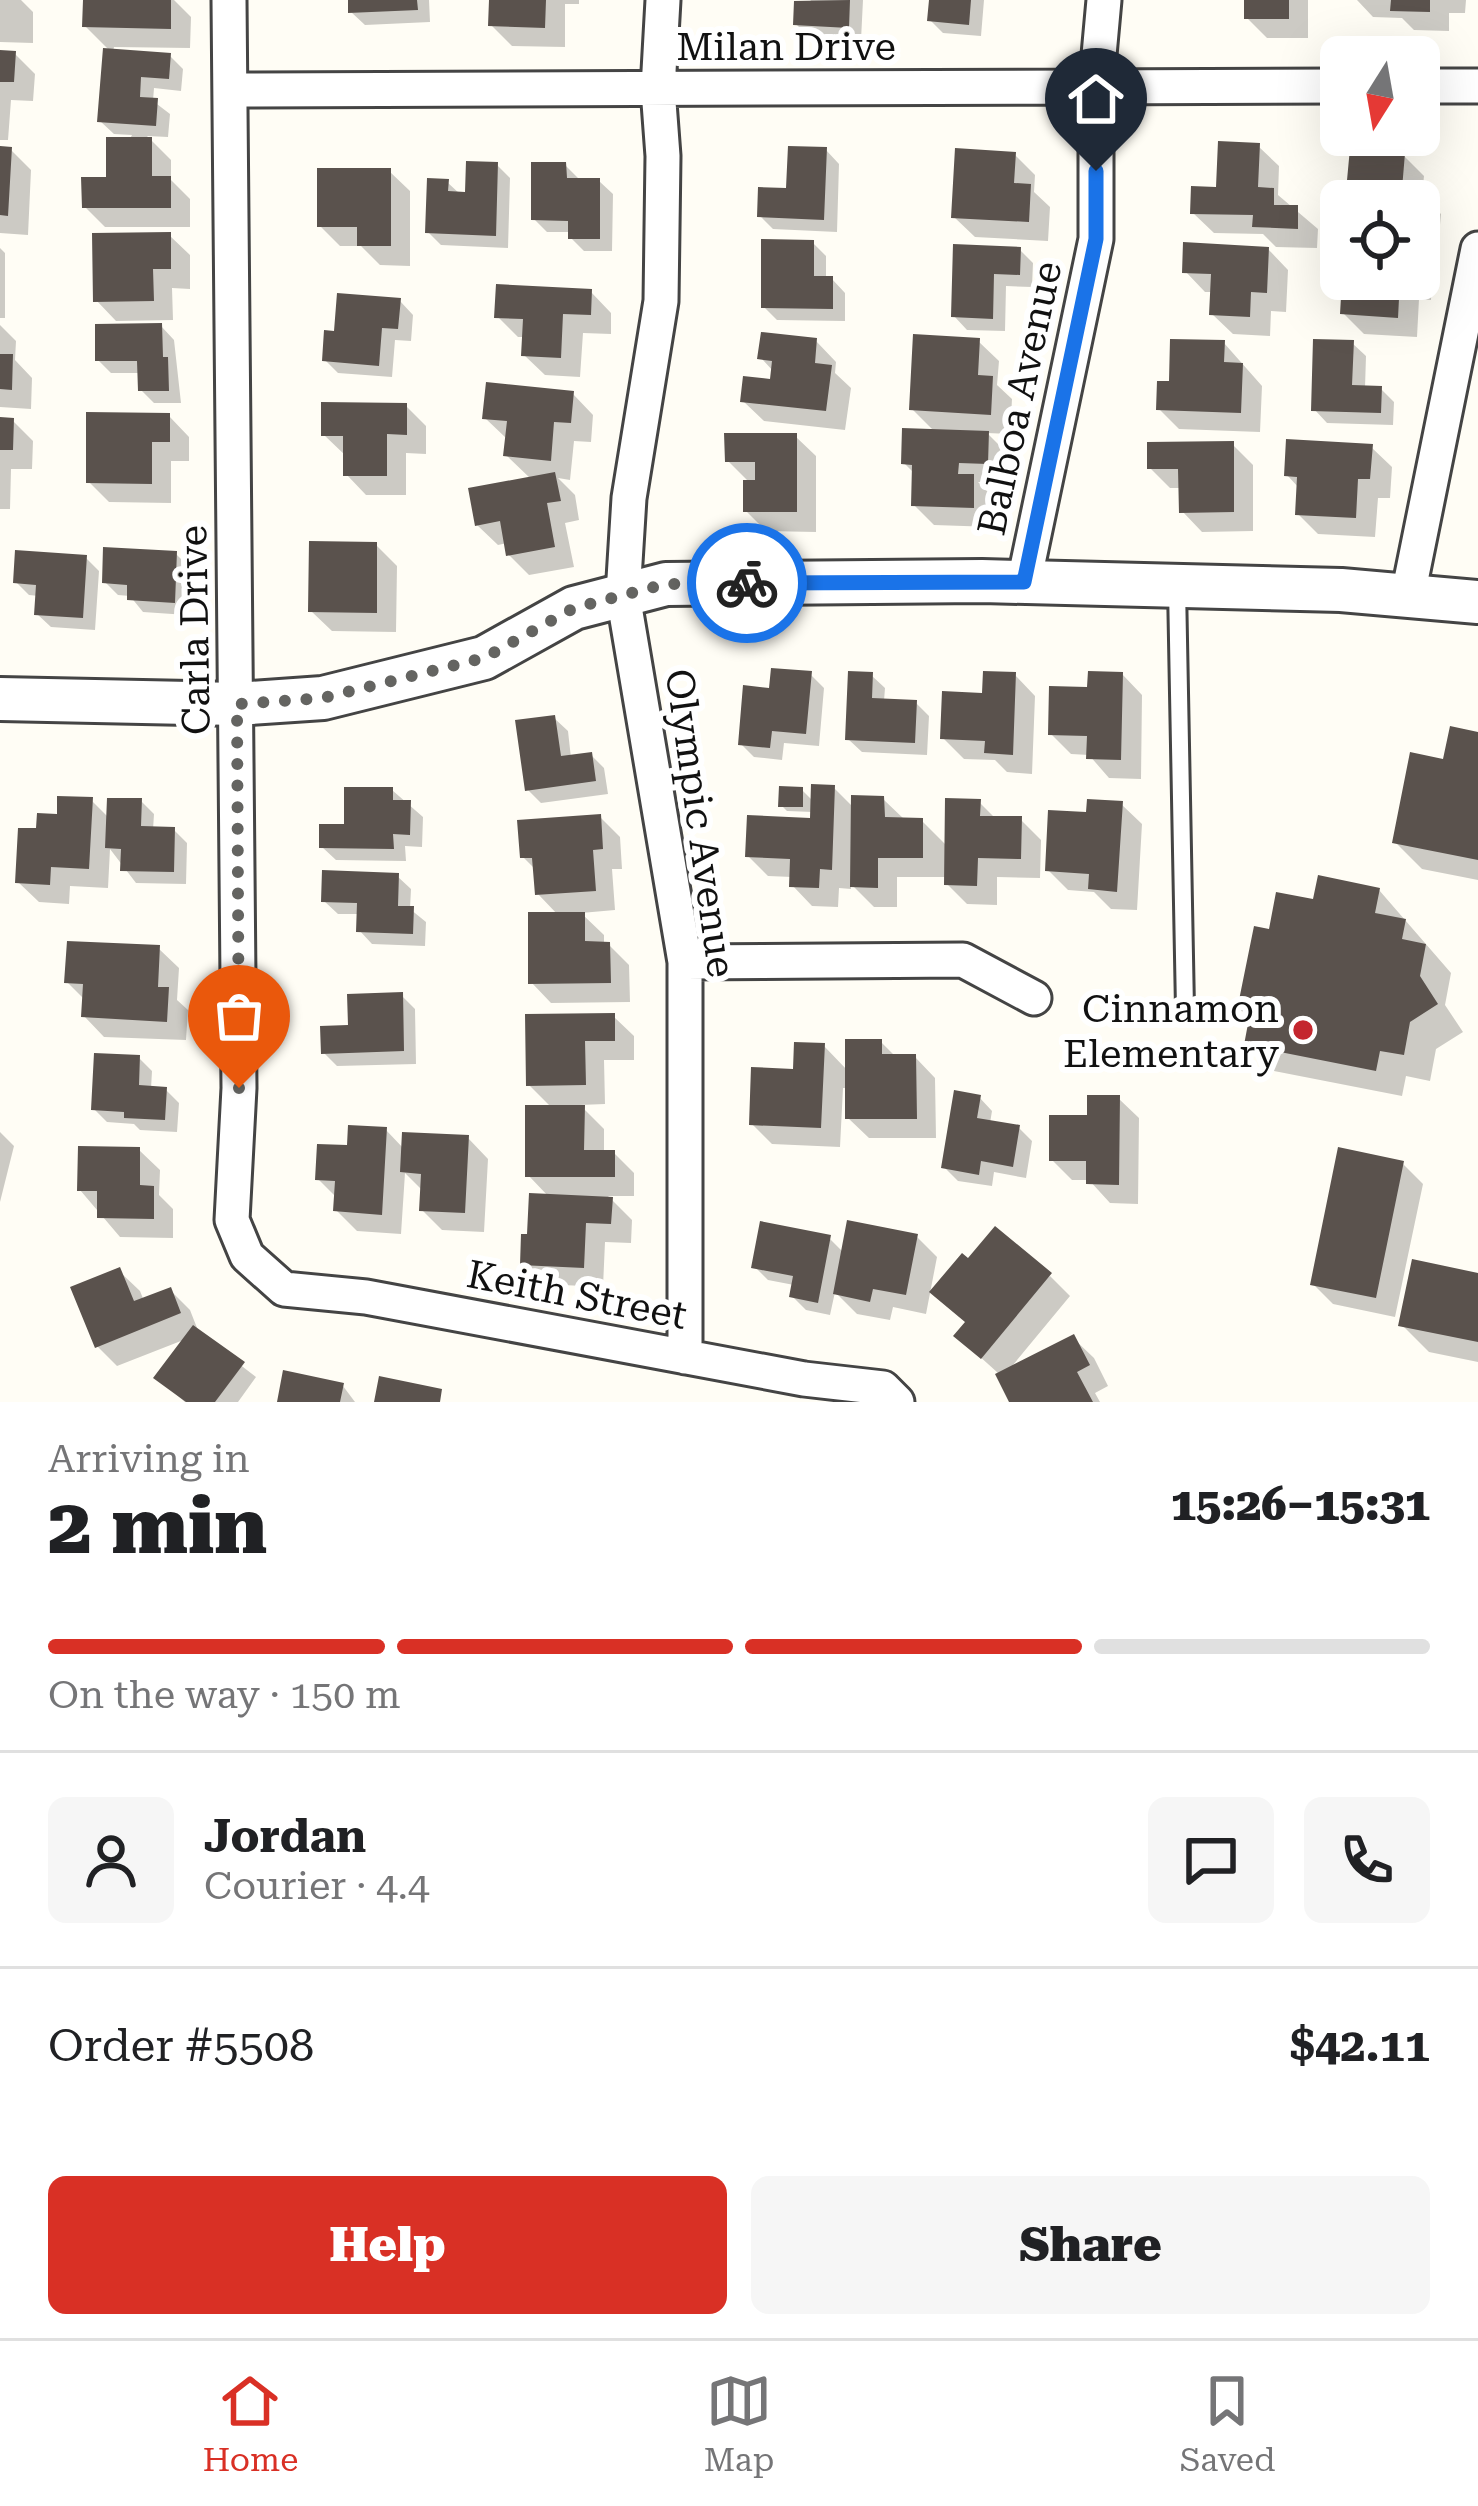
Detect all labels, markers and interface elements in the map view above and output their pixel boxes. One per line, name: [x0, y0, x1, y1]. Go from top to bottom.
street label: Milan Drive: [676, 24, 896, 70]
north arrow: [1320, 36, 1440, 156]
map controls: [1320, 36, 1440, 300]
pin: [1045, 48, 1147, 171]
icon: home: [1063, 66, 1129, 132]
button: locate: [1320, 180, 1440, 300]
street label: Balboa Avenue: [969, 257, 1071, 539]
courier: [687, 523, 807, 643]
street label: Carla Drive: [170, 525, 220, 735]
icon: bike: [714, 550, 780, 616]
street label: Olympic Avenue: [656, 666, 744, 980]
pin: [188, 965, 290, 1088]
icon: bag: [206, 983, 272, 1049]
place label: Cinnamon Elementary: [1063, 986, 1279, 1077]
marker: Cinnamon Elementary: [1290, 1017, 1316, 1043]
street label: Keith Street: [463, 1251, 691, 1339]
text: Arriving in: [48, 1436, 250, 1482]
text: 15:26–15:31: [1171, 1478, 1430, 1531]
text: 2 min: [48, 1481, 267, 1572]
text: On the way · 150 m: [48, 1672, 400, 1718]
button: person: [48, 1797, 174, 1923]
button: chat: [1148, 1797, 1274, 1923]
button: phone: [1304, 1797, 1430, 1923]
text: Jordan: [204, 1810, 366, 1863]
text: Courier · 4.4: [204, 1863, 430, 1909]
text: Order #5508: [48, 2019, 314, 2072]
text: $42.11: [1290, 2019, 1430, 2072]
button: Help: [48, 2176, 727, 2314]
button: Share: [751, 2176, 1430, 2314]
tab: Home: [203, 2368, 298, 2479]
tab: Map: [704, 2368, 774, 2479]
tab: Saved: [1180, 2368, 1275, 2479]

